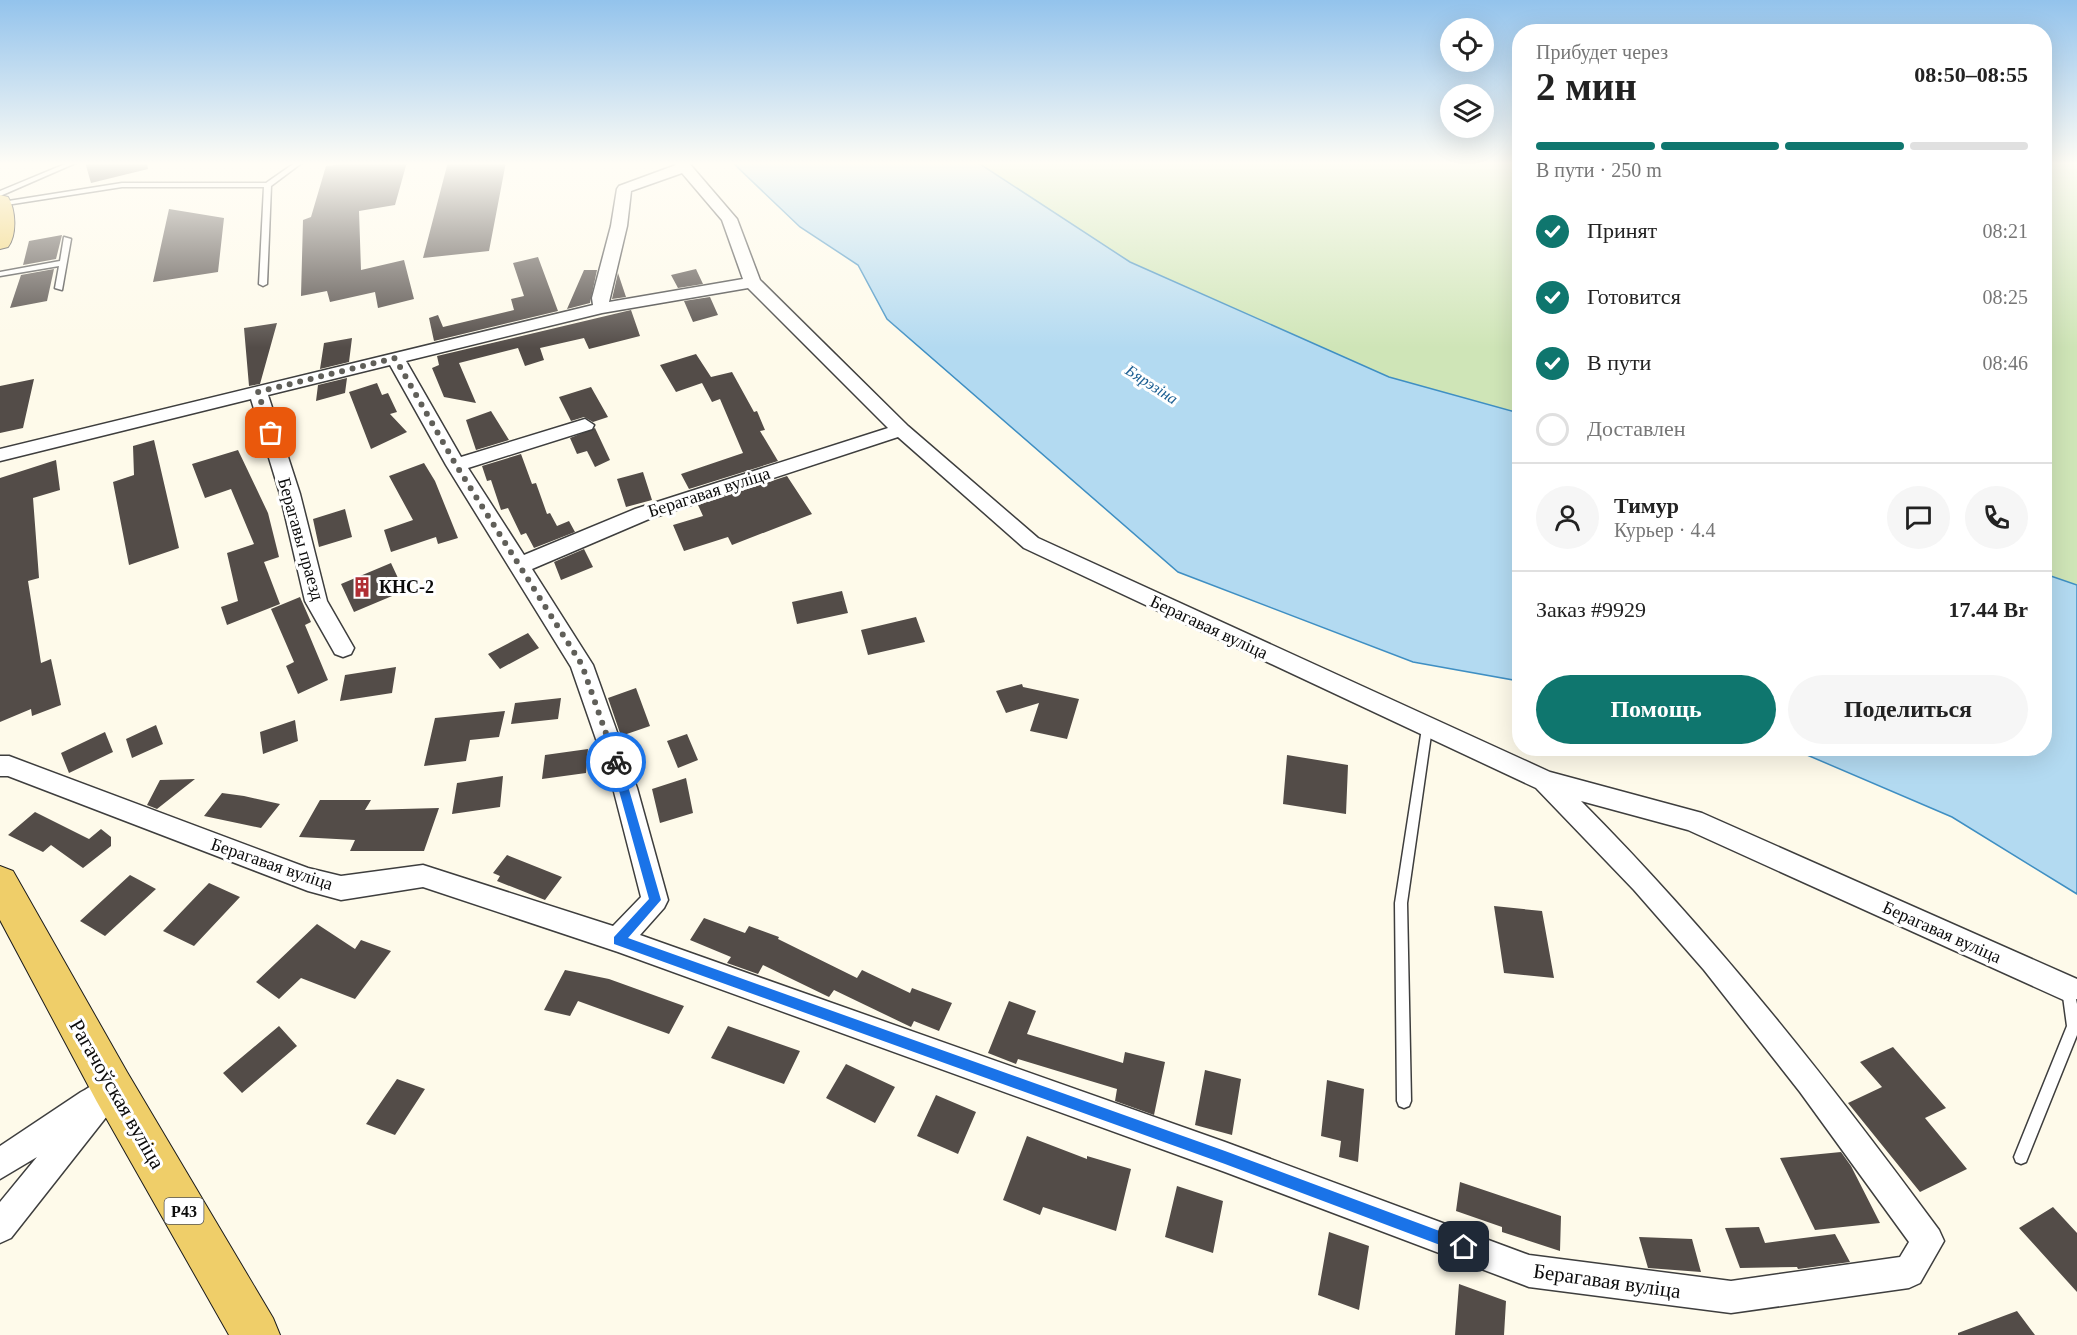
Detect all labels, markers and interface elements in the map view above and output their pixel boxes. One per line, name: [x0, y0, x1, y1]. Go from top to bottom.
map controls: [1440, 18, 1494, 138]
button: locate: [1440, 18, 1494, 72]
text: Прибудет через: [1536, 41, 1668, 63]
text: 08:50–08:55: [1914, 62, 2028, 87]
text: 2 мин: [1536, 65, 1637, 108]
button: layers: [1440, 84, 1494, 138]
text: В пути · 250 m: [1536, 159, 1662, 181]
icon: check: [1536, 215, 1569, 248]
text: Принят: [1587, 218, 1657, 243]
text: 08:21: [1982, 220, 2028, 242]
icon: check: [1536, 281, 1569, 314]
text: Готовится: [1587, 284, 1681, 309]
text: 08:25: [1982, 286, 2028, 308]
icon: check: [1536, 347, 1569, 380]
text: В пути: [1587, 350, 1651, 375]
text: 08:46: [1982, 352, 2028, 374]
water label: Бярэзіна: [1121, 361, 1181, 408]
pin: [245, 407, 296, 458]
icon: bag: [254, 416, 287, 449]
text: Доставлен: [1587, 416, 1686, 441]
street label: Берагавая вуліца: [645, 463, 773, 521]
street label: Берагавы праезд: [274, 475, 328, 603]
button: person: [1536, 486, 1599, 549]
button: chat: [1887, 486, 1950, 549]
button: phone: [1965, 486, 2028, 549]
text: Тимур: [1614, 493, 1679, 518]
text: Курьер · 4.4: [1614, 519, 1716, 541]
building icon: КНС-2: [350, 575, 374, 599]
place label: КНС-2: [379, 577, 434, 597]
street label: Берагавая вуліца: [1147, 591, 1271, 663]
text: Заказ #9929: [1536, 597, 1646, 622]
text: 17.44 Br: [1949, 597, 2028, 622]
button: Помощь: [1536, 675, 1776, 744]
button: Поделиться: [1788, 675, 2028, 744]
courier: [586, 732, 646, 792]
icon: bike: [600, 746, 633, 779]
street label: Берагавая вуліца: [209, 834, 335, 894]
street label: Берагавая вуліца: [1880, 897, 2004, 967]
street label: Рагачоўская вуліца: [64, 1015, 170, 1174]
road number: Р43: [164, 1198, 204, 1224]
pin: [1438, 1221, 1489, 1272]
icon: home: [1447, 1230, 1480, 1263]
street label: Берагавая вуліца: [1532, 1259, 1683, 1303]

